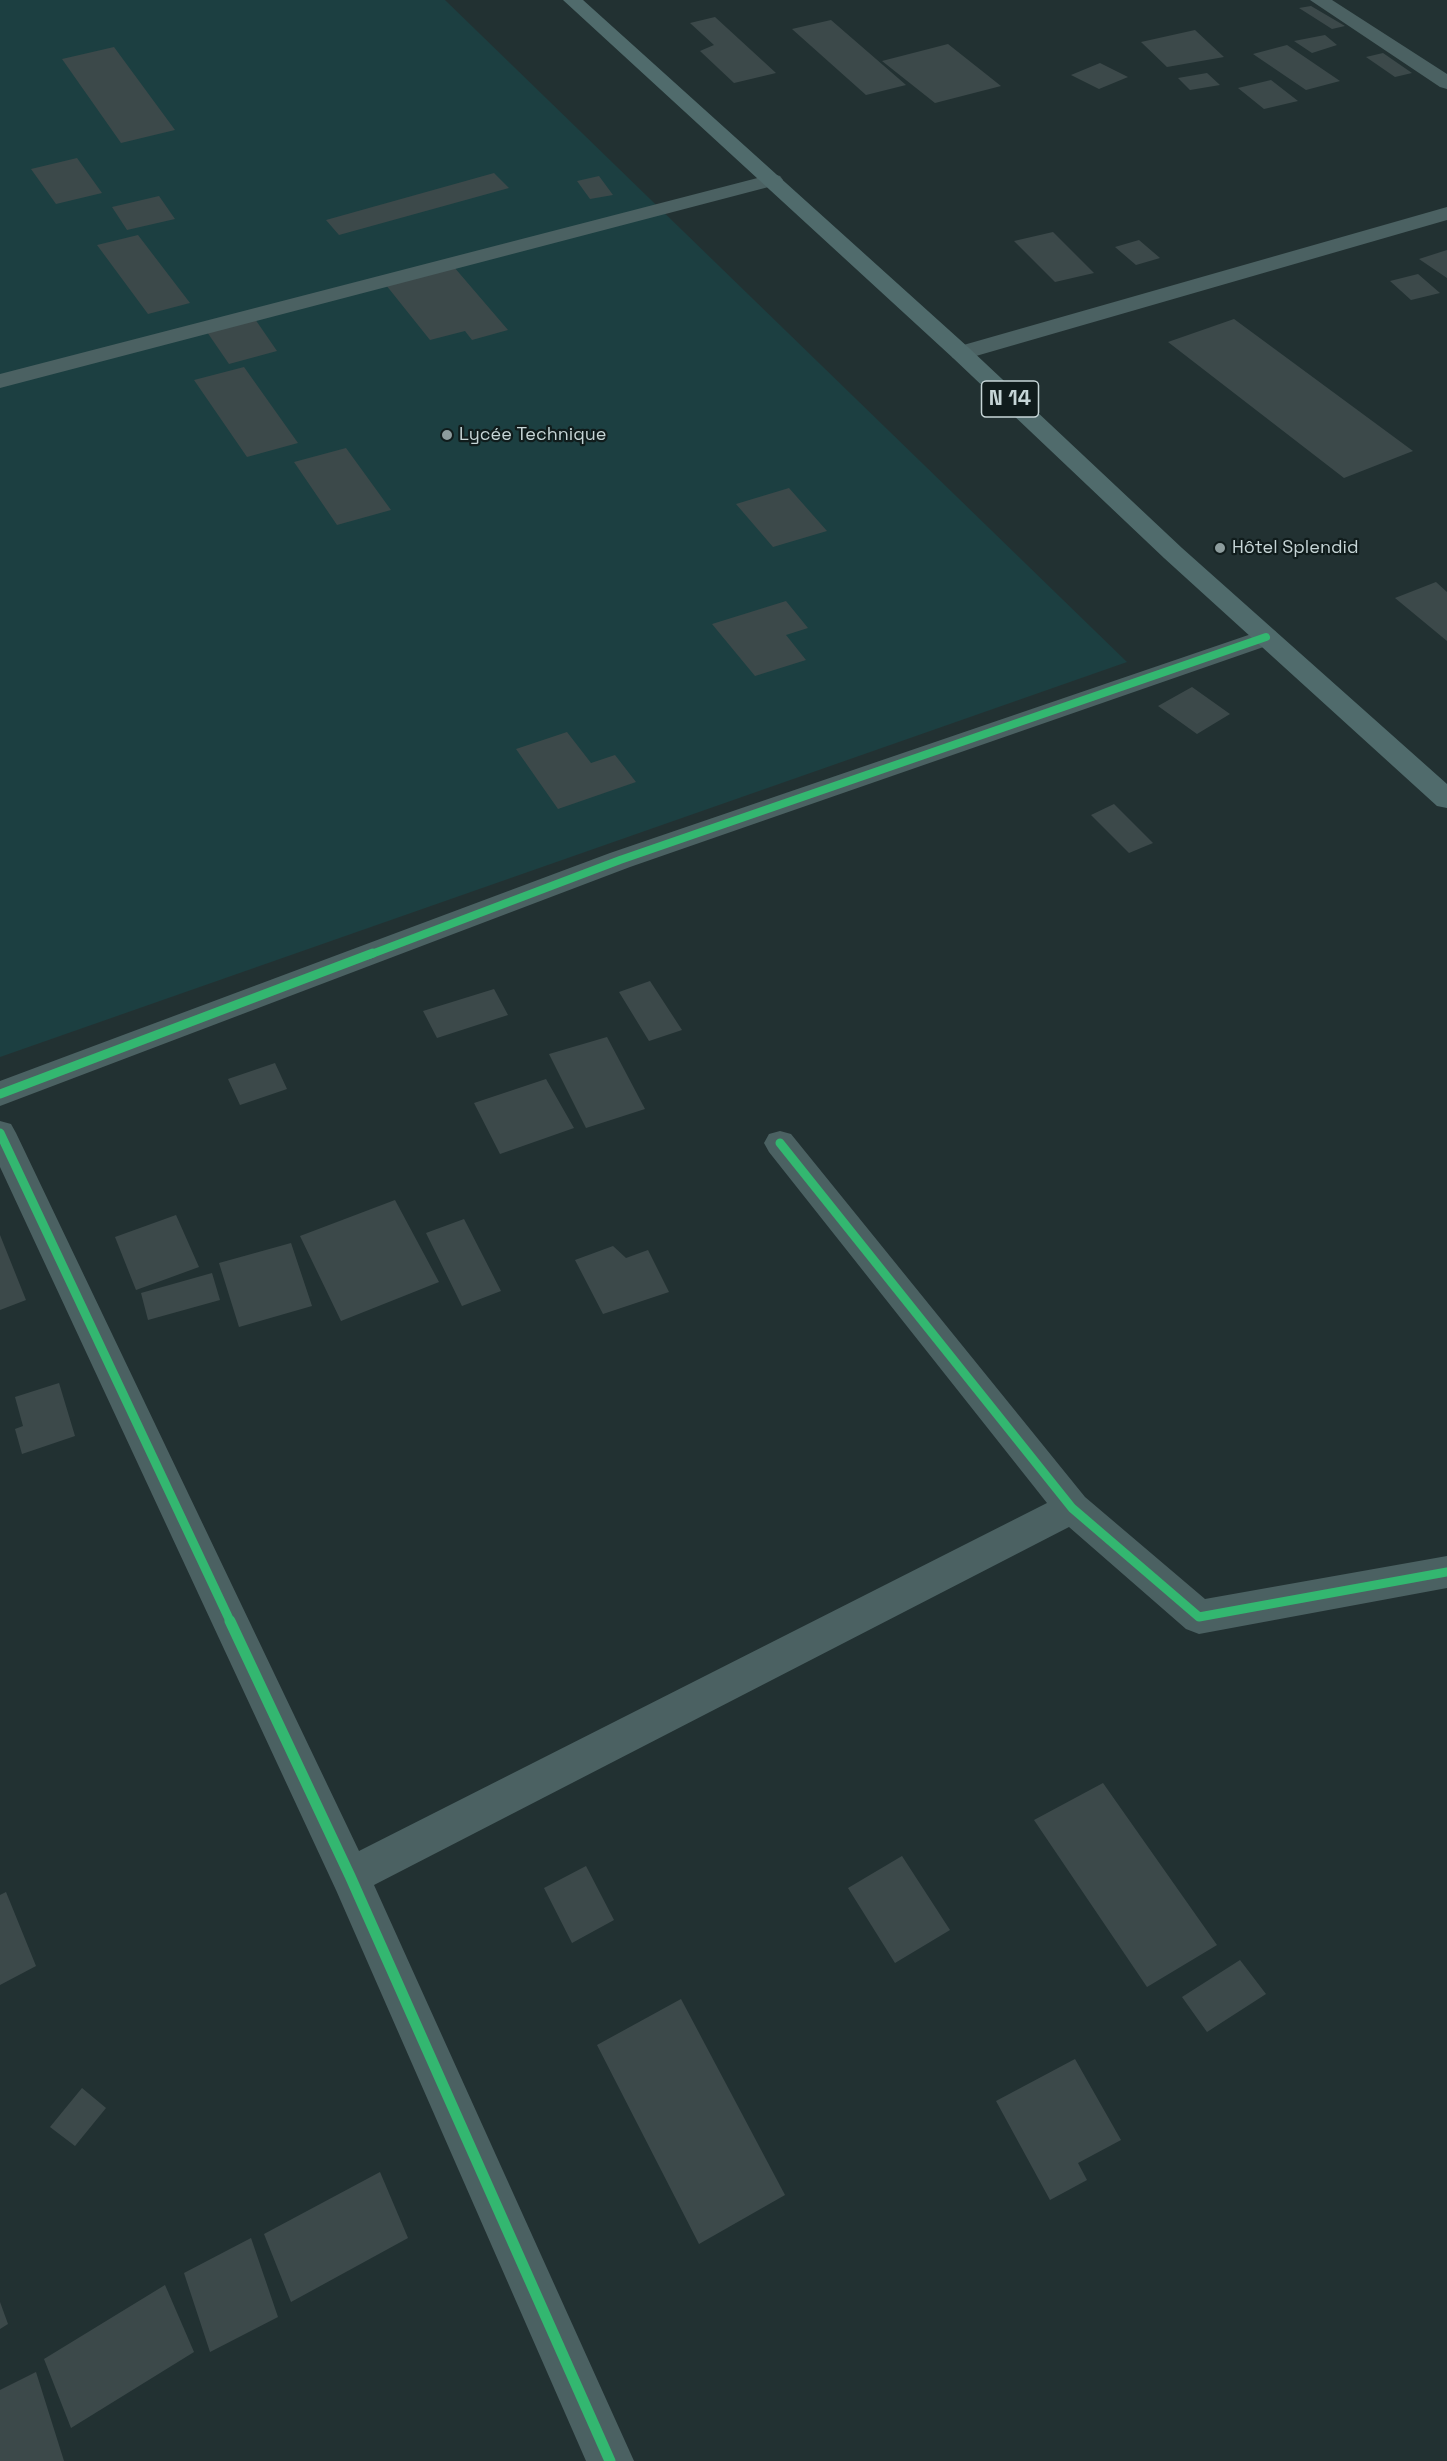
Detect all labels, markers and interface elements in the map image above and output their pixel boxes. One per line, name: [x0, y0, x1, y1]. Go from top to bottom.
road number: N 14: [982, 381, 1038, 417]
place label: Lycée Technique: [459, 424, 606, 446]
marker: Lycée Technique: [440, 428, 454, 442]
place label: Hôtel Splendid: [1232, 537, 1359, 559]
marker: Hôtel Splendid: [1213, 541, 1227, 555]

